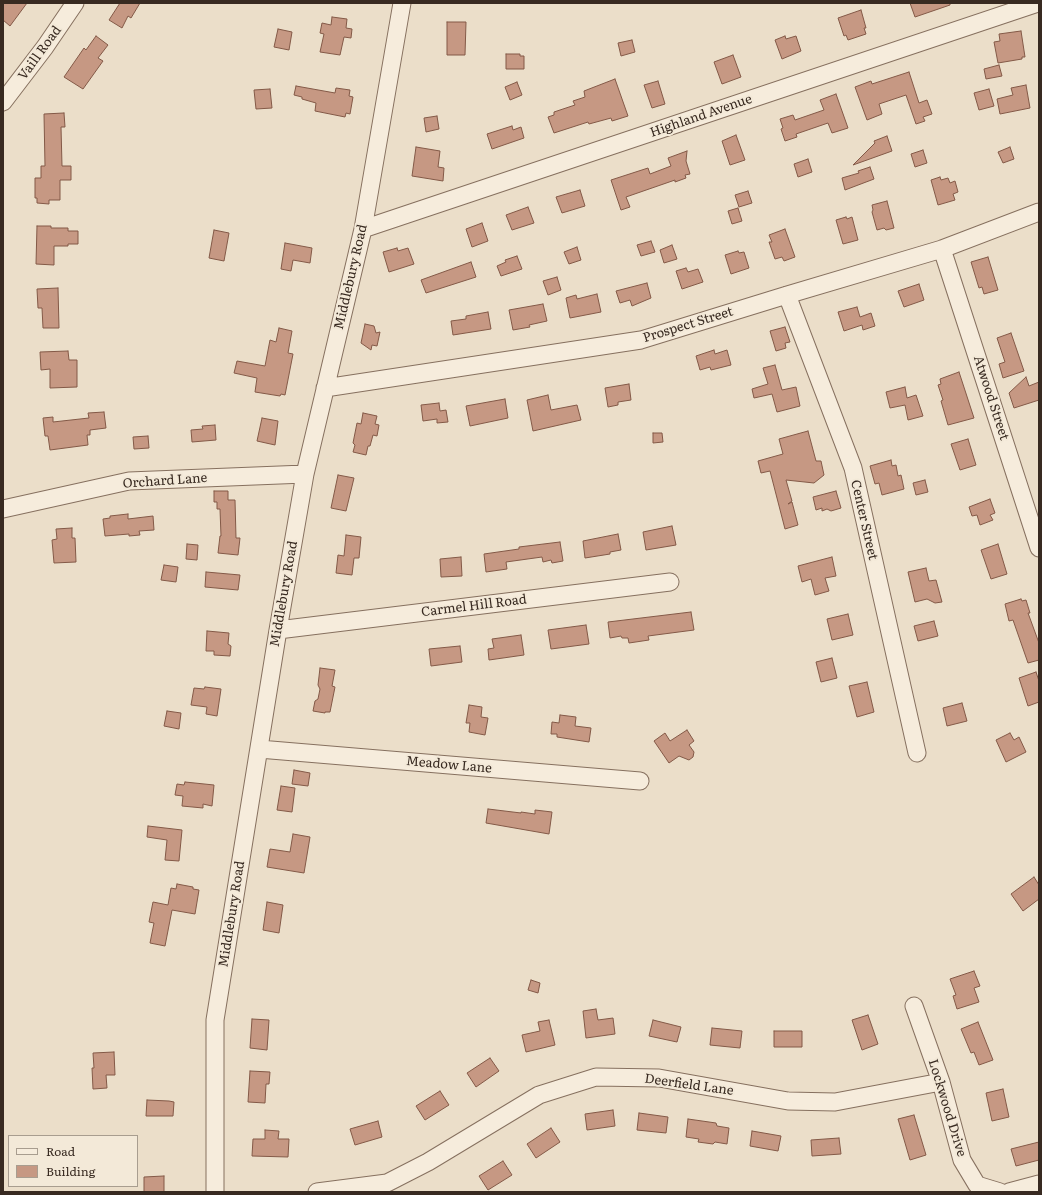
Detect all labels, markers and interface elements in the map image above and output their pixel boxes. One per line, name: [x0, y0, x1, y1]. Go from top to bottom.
street label: Vaill Road: [15, 23, 65, 83]
street label: Highland Avenue: [648, 91, 754, 141]
street label: Middlebury Road: [331, 223, 371, 331]
street label: Prospect Street: [641, 304, 735, 346]
street label: Atwood Street: [970, 354, 1012, 442]
street label: Orchard Lane: [122, 470, 208, 492]
street label: Center Street: [847, 478, 881, 562]
street label: Middlebury Road: [267, 540, 301, 648]
street label: Carmel Hill Road: [420, 592, 528, 620]
street label: Meadow Lane: [405, 753, 493, 777]
street label: Middlebury Road: [216, 860, 248, 968]
street label: Lockwood Drive: [925, 1057, 969, 1159]
street label: Deerfield Lane: [644, 1071, 734, 1099]
legend: [8, 1135, 138, 1187]
text: Road: [46, 1142, 75, 1160]
text: Building: [46, 1162, 95, 1180]

